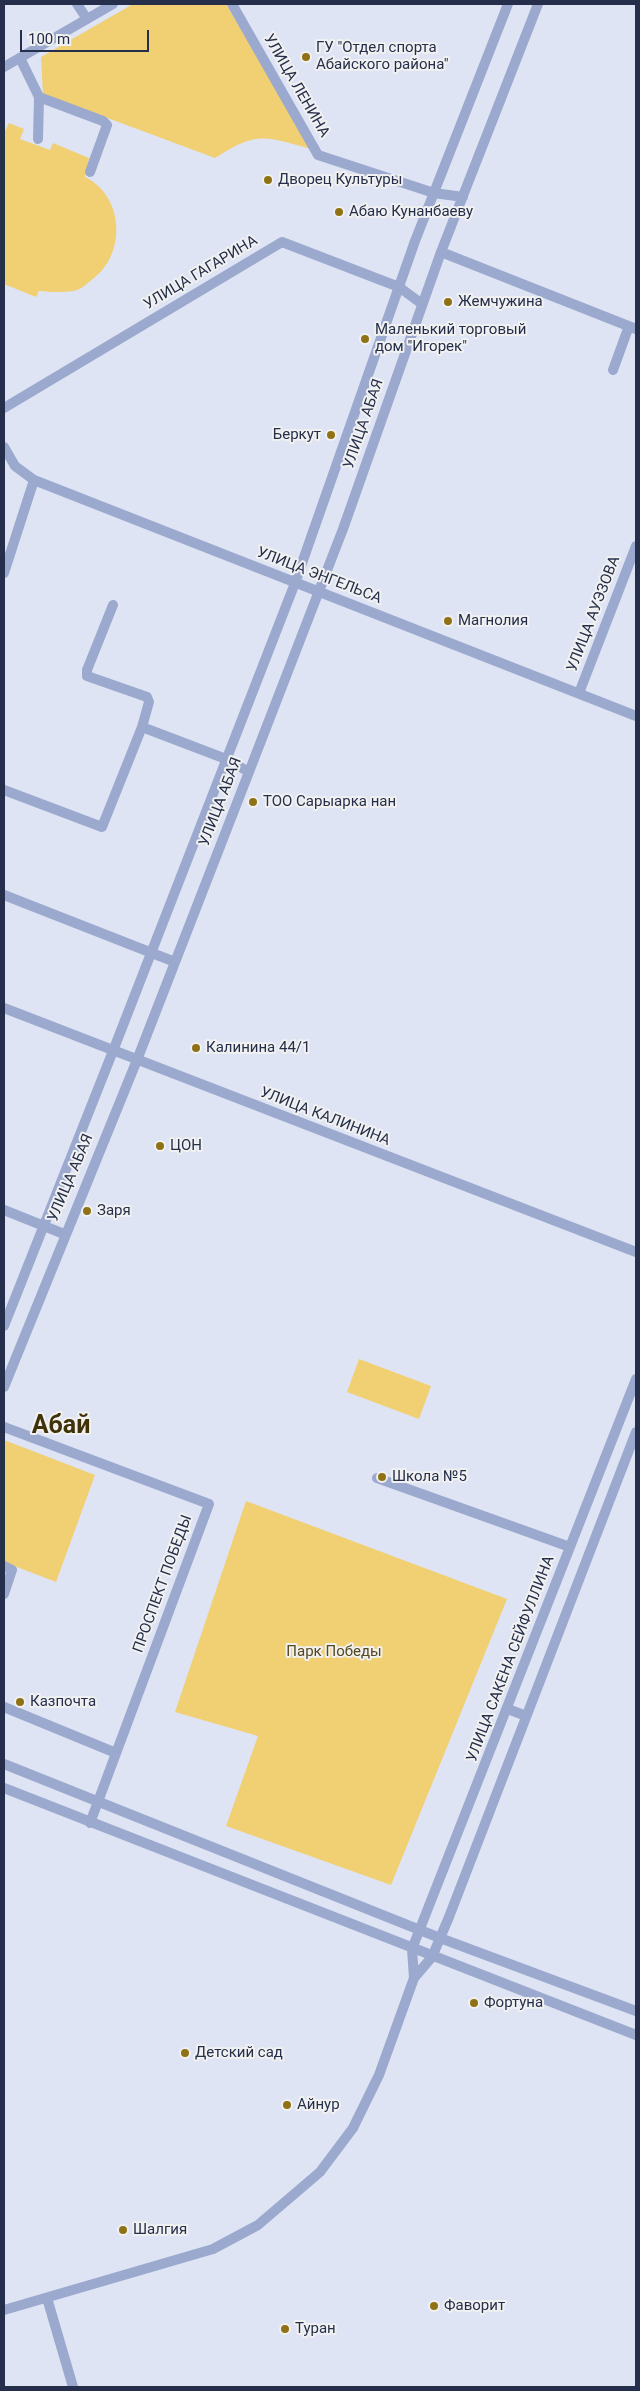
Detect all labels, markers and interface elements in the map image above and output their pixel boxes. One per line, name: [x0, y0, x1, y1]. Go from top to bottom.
scale bar: [22, 20, 151, 52]
text: 100 m: [28, 30, 70, 48]
street label: УЛИЦА ЛЕНИНА: [259, 31, 333, 141]
place label: ГУ "Отдел спорта Абайского района": [316, 39, 449, 74]
marker: ГУ "Отдел спорта Абайского района": [300, 51, 312, 63]
place label: Дворец Культуры: [278, 171, 402, 189]
marker: Дворец Культуры: [262, 174, 274, 186]
place label: Абаю Кунанбаеву: [349, 203, 473, 221]
marker: Абаю Кунанбаеву: [333, 206, 345, 218]
street label: УЛИЦА ГАГАРИНА: [141, 232, 261, 314]
place label: Жемчужина: [458, 293, 543, 311]
marker: Жемчужина: [442, 296, 454, 308]
place label: Маленький торговый дом "Игорек": [375, 321, 526, 356]
marker: Маленький торговый дом "Игорек": [359, 333, 371, 345]
street label: УЛИЦА АБАЯ: [340, 377, 388, 471]
place label: Беркут: [273, 426, 321, 444]
marker: Беркут: [325, 429, 337, 441]
street label: УЛИЦА ЭНГЕЛЬСА: [254, 544, 384, 608]
street label: УЛИЦА АУЭЗОВА: [564, 554, 624, 674]
place label: Магнолия: [458, 612, 528, 630]
marker: Магнолия: [442, 615, 454, 627]
street label: УЛИЦА АБАЯ: [196, 755, 246, 849]
place label: ТОО Сарыарка нан: [263, 793, 396, 811]
marker: ТОО Сарыарка нан: [247, 796, 259, 808]
place label: Калинина 44/1: [206, 1039, 310, 1057]
marker: Калинина 44/1: [190, 1042, 202, 1054]
street label: УЛИЦА КАЛИНИНА: [257, 1084, 393, 1150]
street label: УЛИЦА АБАЯ: [44, 1131, 98, 1225]
place label: ЦОН: [170, 1137, 202, 1155]
marker: ЦОН: [154, 1140, 166, 1152]
place label: Заря: [97, 1202, 131, 1220]
marker: Заря: [81, 1205, 93, 1217]
district label: Абай: [32, 1412, 90, 1442]
place label: Школа №5: [392, 1468, 467, 1486]
marker: Школа №5: [376, 1471, 388, 1483]
street label: ПРОСПЕКТ ПОБЕДЫ: [130, 1513, 196, 1655]
street label: УЛИЦА САКЕНА СЕЙФУЛЛИНА: [463, 1553, 559, 1765]
park label: Парк Победы: [286, 1643, 382, 1661]
place label: Казпочта: [30, 1693, 96, 1711]
marker: Казпочта: [14, 1696, 26, 1708]
place label: Фортуна: [484, 1994, 543, 2012]
marker: Фортуна: [468, 1997, 480, 2009]
place label: Детский сад: [195, 2044, 283, 2062]
marker: Детский сад: [179, 2047, 191, 2059]
place label: Айнур: [297, 2096, 340, 2114]
marker: Айнур: [281, 2099, 293, 2111]
place label: Шалгия: [133, 2221, 187, 2239]
marker: Шалгия: [117, 2224, 129, 2236]
place label: Фаворит: [444, 2297, 505, 2315]
marker: Фаворит: [428, 2300, 440, 2312]
place label: Туран: [295, 2320, 336, 2338]
marker: Туран: [279, 2323, 291, 2335]

